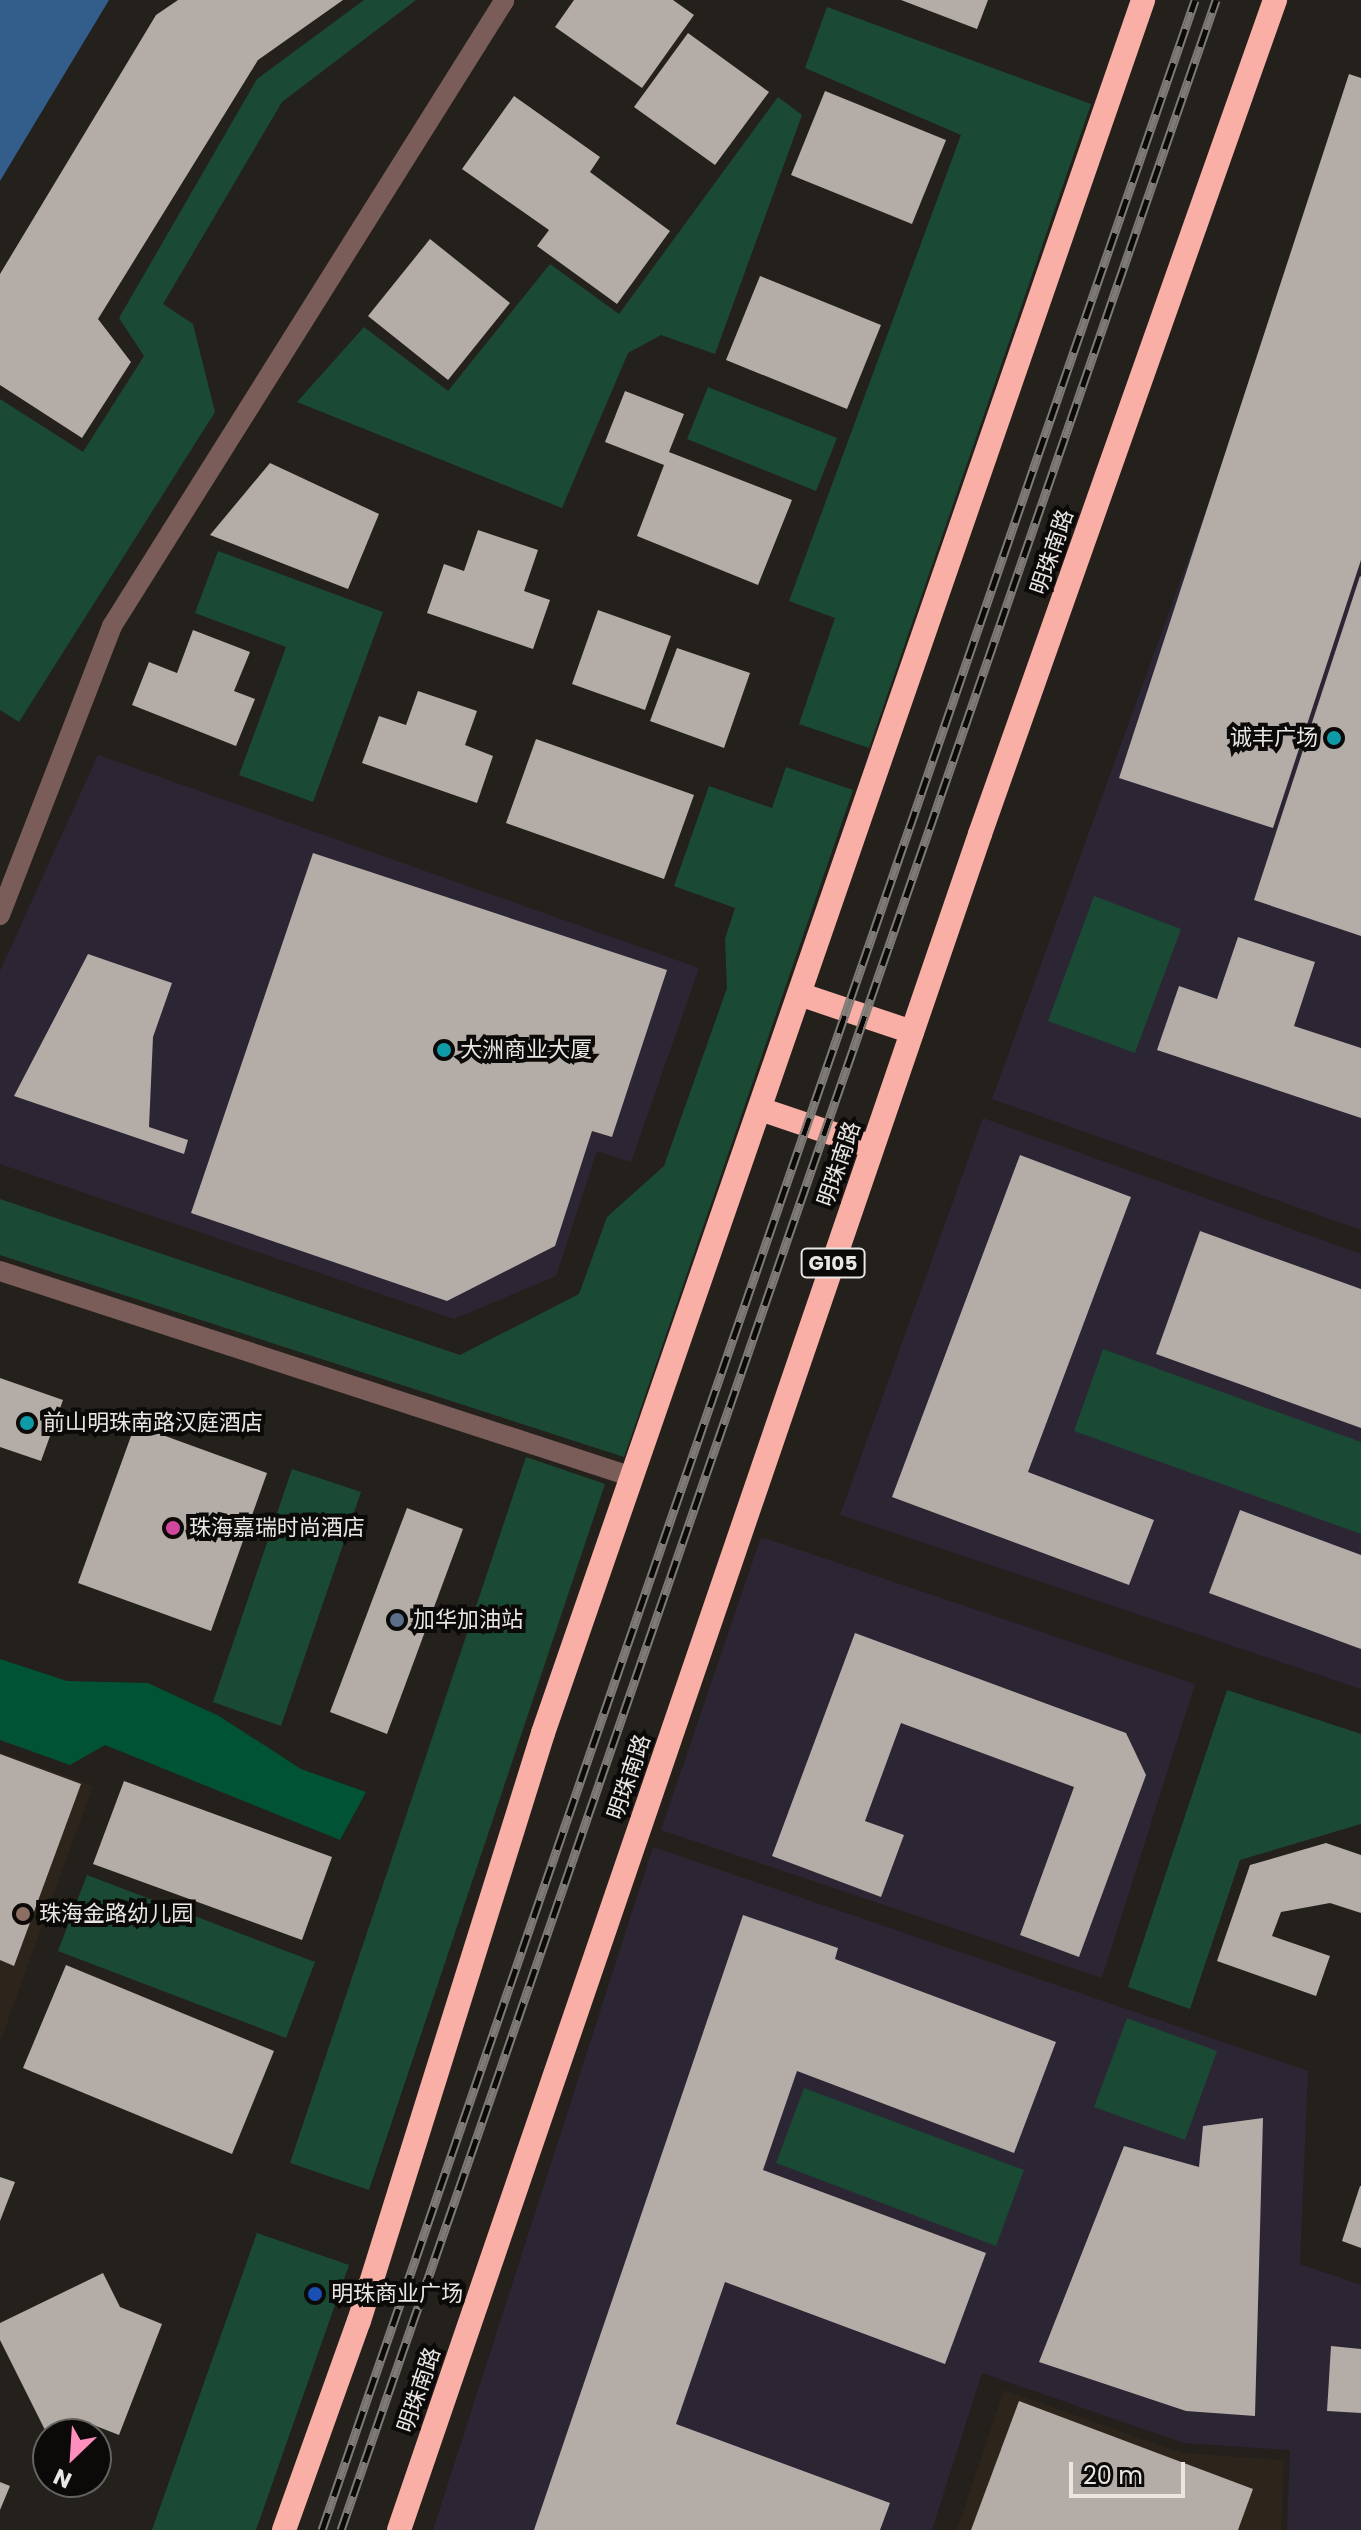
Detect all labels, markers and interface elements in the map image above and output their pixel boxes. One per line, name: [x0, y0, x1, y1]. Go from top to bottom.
street label: 明珠南路: [1025, 506, 1079, 598]
place label: 诚丰广场: [1230, 725, 1318, 751]
marker: 诚丰广场: [1325, 729, 1343, 747]
place label: 大洲商业大厦: [460, 1037, 592, 1063]
marker: 大洲商业大厦: [435, 1041, 453, 1059]
street label: 明珠南路: [812, 1118, 866, 1210]
road number: G105: [799, 1247, 867, 1279]
place label: 前山明珠南路汉庭酒店: [43, 1410, 263, 1436]
marker: 前山明珠南路汉庭酒店: [18, 1414, 36, 1432]
place label: 珠海嘉瑞时尚酒店: [189, 1515, 365, 1541]
marker: 珠海嘉瑞时尚酒店: [164, 1519, 182, 1537]
place label: 加华加油站: [413, 1607, 523, 1633]
marker: 加华加油站: [388, 1611, 406, 1629]
street label: 明珠南路: [602, 1731, 656, 1823]
place label: 珠海金路幼儿园: [39, 1901, 193, 1927]
marker: 珠海金路幼儿园: [14, 1905, 32, 1923]
place label: 明珠商业广场: [331, 2281, 463, 2307]
marker: 明珠商业广场: [306, 2285, 324, 2303]
street label: 明珠南路: [392, 2344, 446, 2436]
north arrow: [32, 2418, 112, 2498]
scale bar: [1073, 2446, 1189, 2496]
text: 20 m: [1083, 2459, 1143, 2492]
text: N: [48, 2461, 77, 2496]

